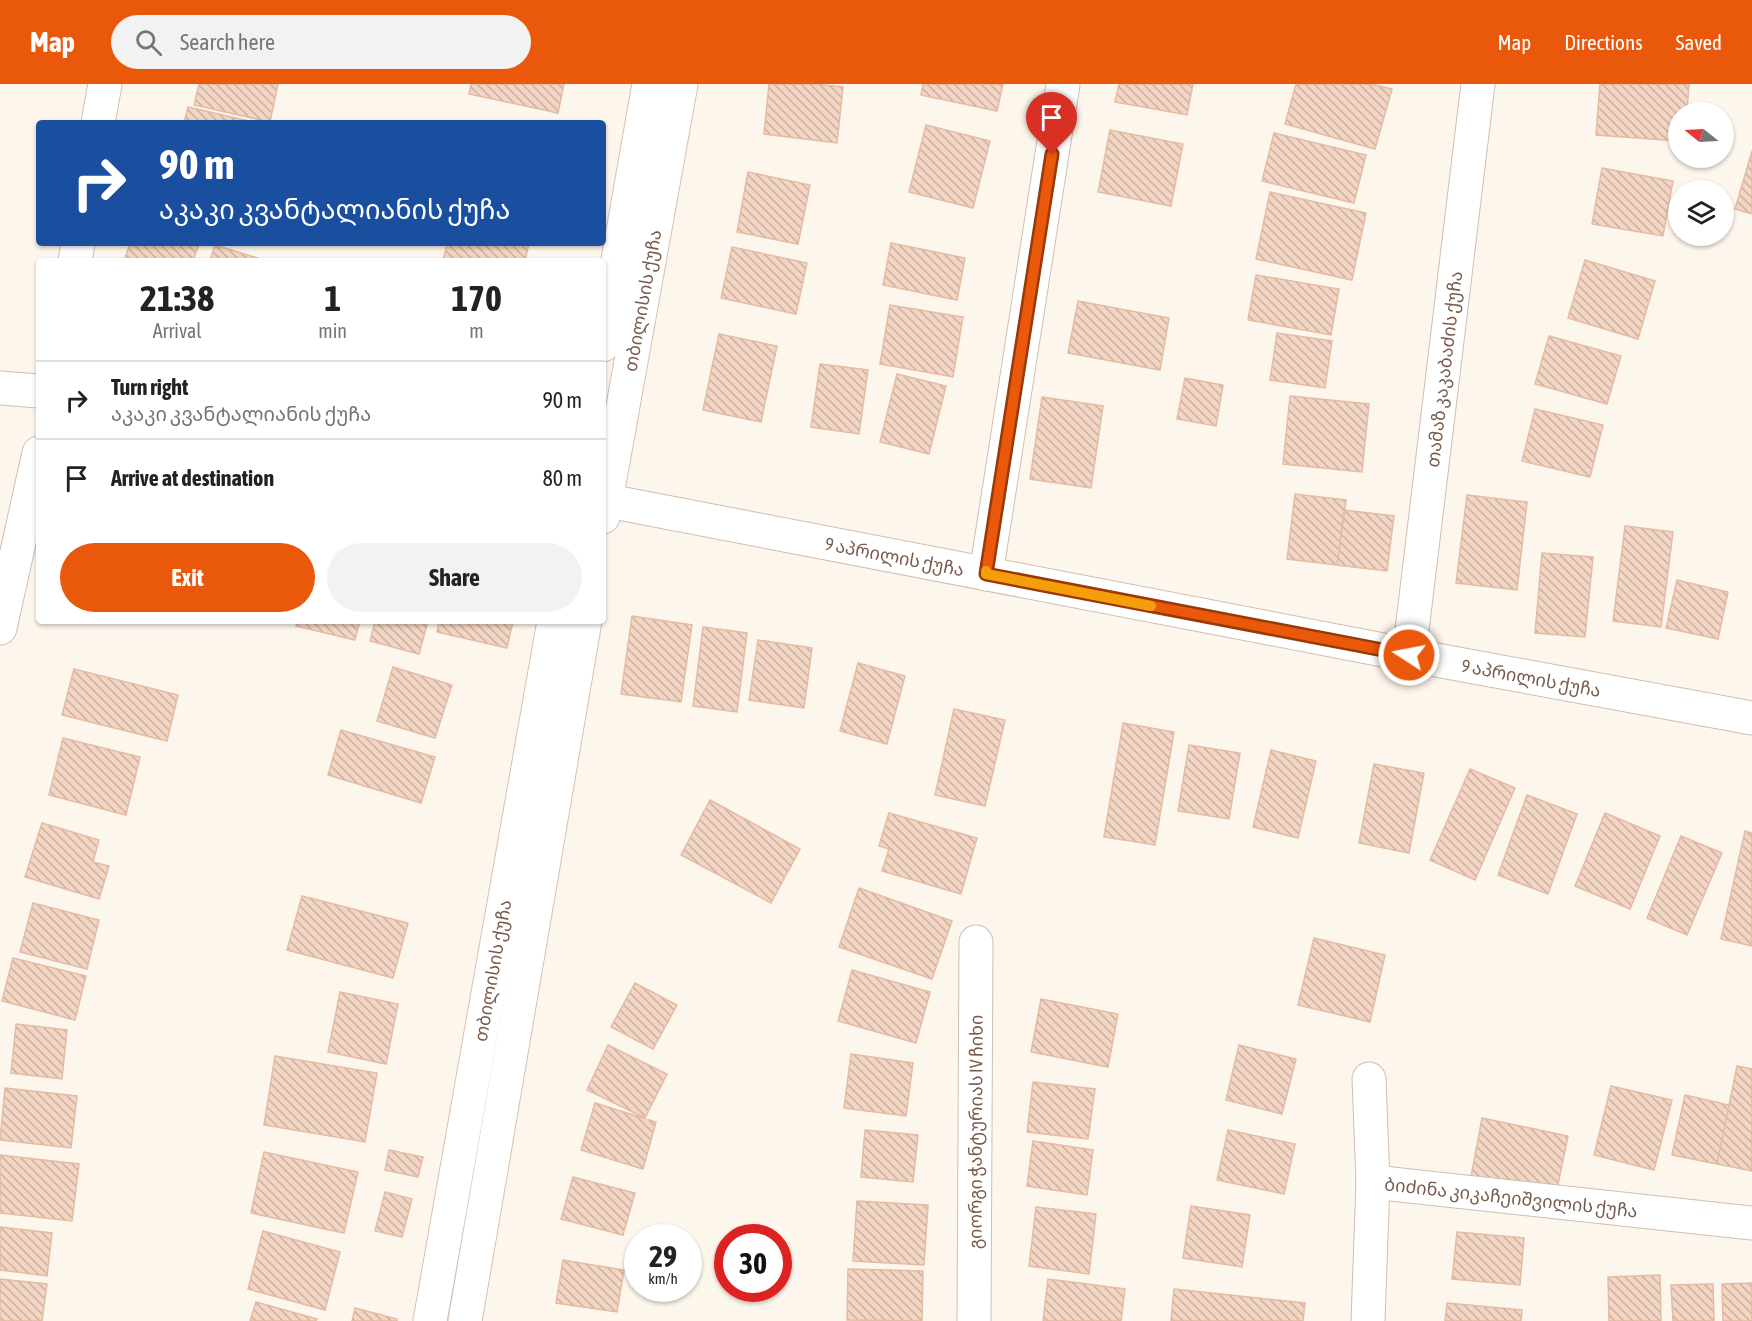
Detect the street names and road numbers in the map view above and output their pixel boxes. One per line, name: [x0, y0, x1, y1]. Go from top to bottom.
street label: თბილისის ქუჩა: [619, 228, 665, 373]
street label: თამაზ კაკაბაძის ქუჩა: [1421, 270, 1466, 468]
street label: 9 აპრილის ქუჩა: [823, 532, 966, 580]
street label: 9 აპრილის ქუჩა: [1460, 654, 1603, 701]
street label: თბილისის ქუჩა: [469, 898, 515, 1043]
street label: გიორგი ჭანტურიას IV ჩიხი: [964, 1015, 987, 1249]
street label: ბიძინა კიკაჩეიშვილის ქუჩა: [1383, 1173, 1639, 1221]

